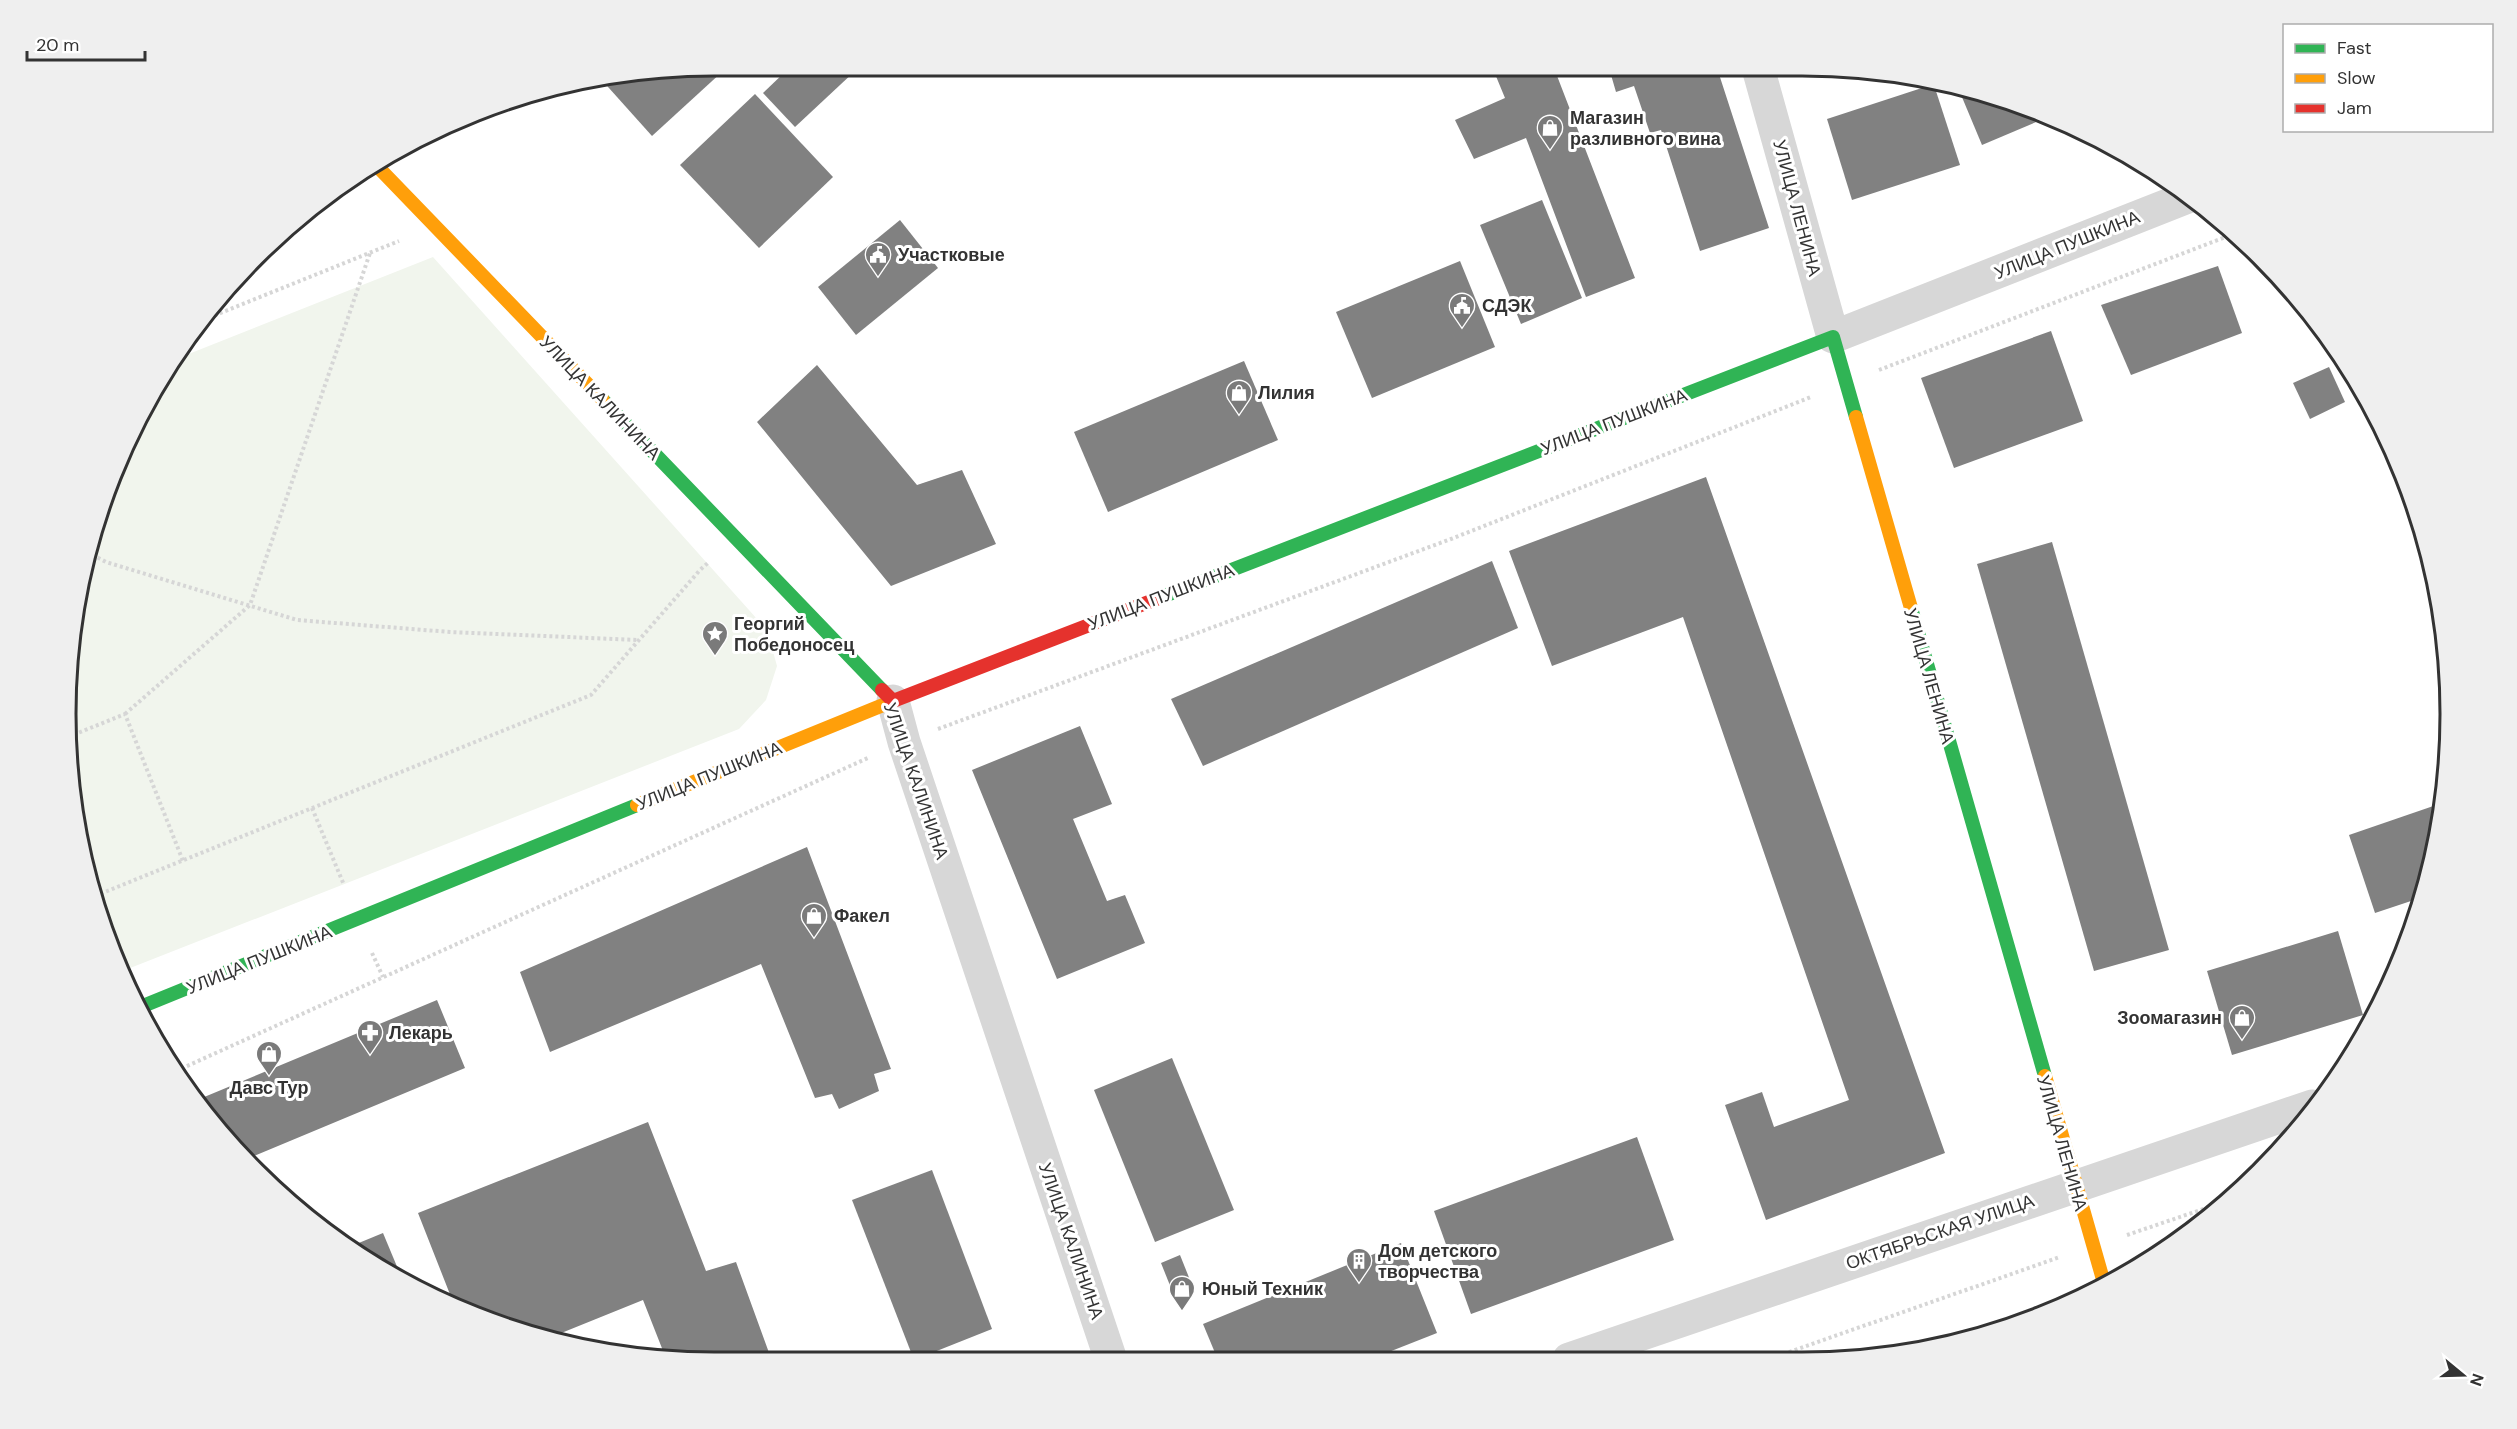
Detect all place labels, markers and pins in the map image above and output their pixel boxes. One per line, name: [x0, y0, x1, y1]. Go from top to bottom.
place label: Магазин разливного вина: [1570, 106, 1722, 151]
shop icon: Магазин разливного вина: [1535, 113, 1565, 151]
public building icon: Участковые: [863, 240, 893, 278]
place label: Участковые: [898, 243, 1005, 267]
public building icon: СДЭК: [1447, 291, 1477, 329]
place label: СДЭК: [1482, 294, 1532, 318]
shop icon: Лилия: [1224, 378, 1254, 416]
place label: Лилия: [1258, 381, 1315, 405]
place label: Георгий Победоносец: [734, 612, 854, 657]
place icon: Георгий Победоносец: [700, 619, 730, 657]
shop icon: Факел: [799, 901, 829, 939]
place label: Факел: [834, 904, 890, 928]
shop icon: Зоомагазин: [2227, 1003, 2257, 1041]
place label: Зоомагазин: [2117, 1006, 2222, 1030]
pharmacy icon: Лекарь: [355, 1018, 385, 1056]
place label: Лекарь: [389, 1021, 453, 1045]
shop icon: Давс Тур: [254, 1039, 284, 1077]
place label: Давс Тур: [230, 1076, 308, 1100]
place label: Дом детского творчества: [1378, 1239, 1497, 1284]
building icon: Дом детского творчества: [1344, 1246, 1374, 1284]
shop icon: Юный Техник: [1167, 1274, 1197, 1312]
place label: Юный Техник: [1202, 1277, 1324, 1301]

